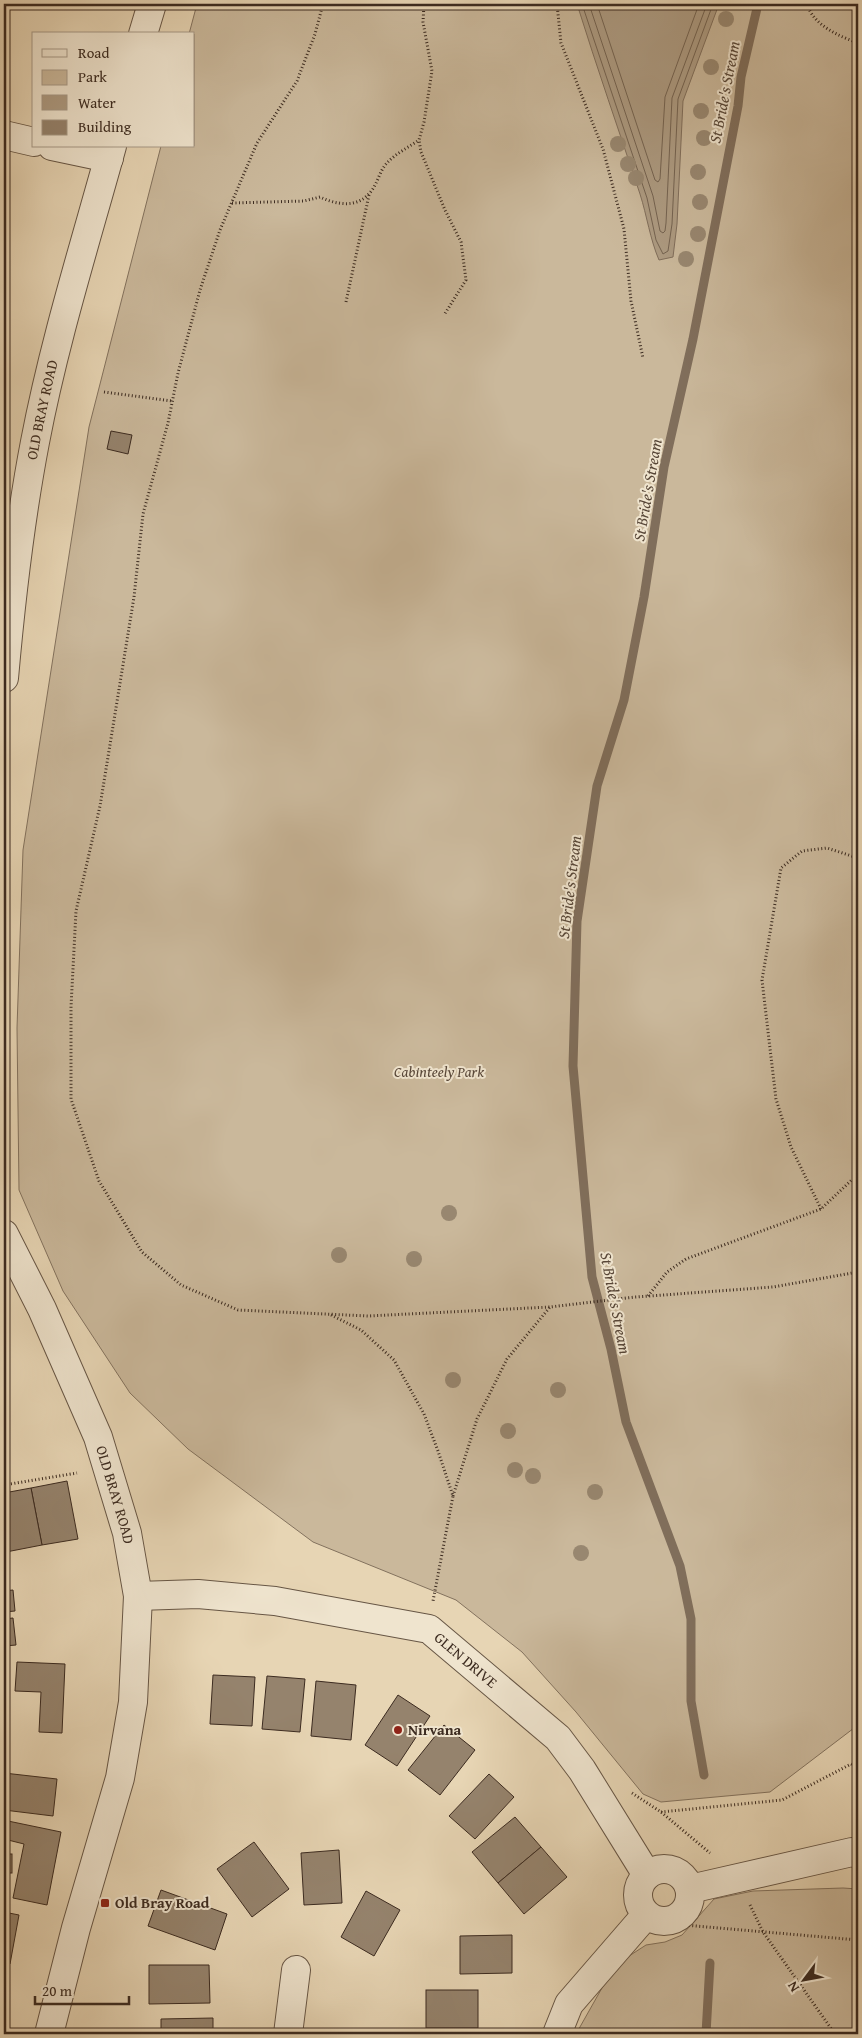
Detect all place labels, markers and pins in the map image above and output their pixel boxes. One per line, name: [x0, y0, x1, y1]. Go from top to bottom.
place label: Nirvana: [408, 1719, 462, 1740]
marker: Nirvana: [392, 1724, 404, 1736]
place label: Old Bray Road: [115, 1892, 210, 1913]
marker: Old Bray Road: [99, 1897, 111, 1909]

